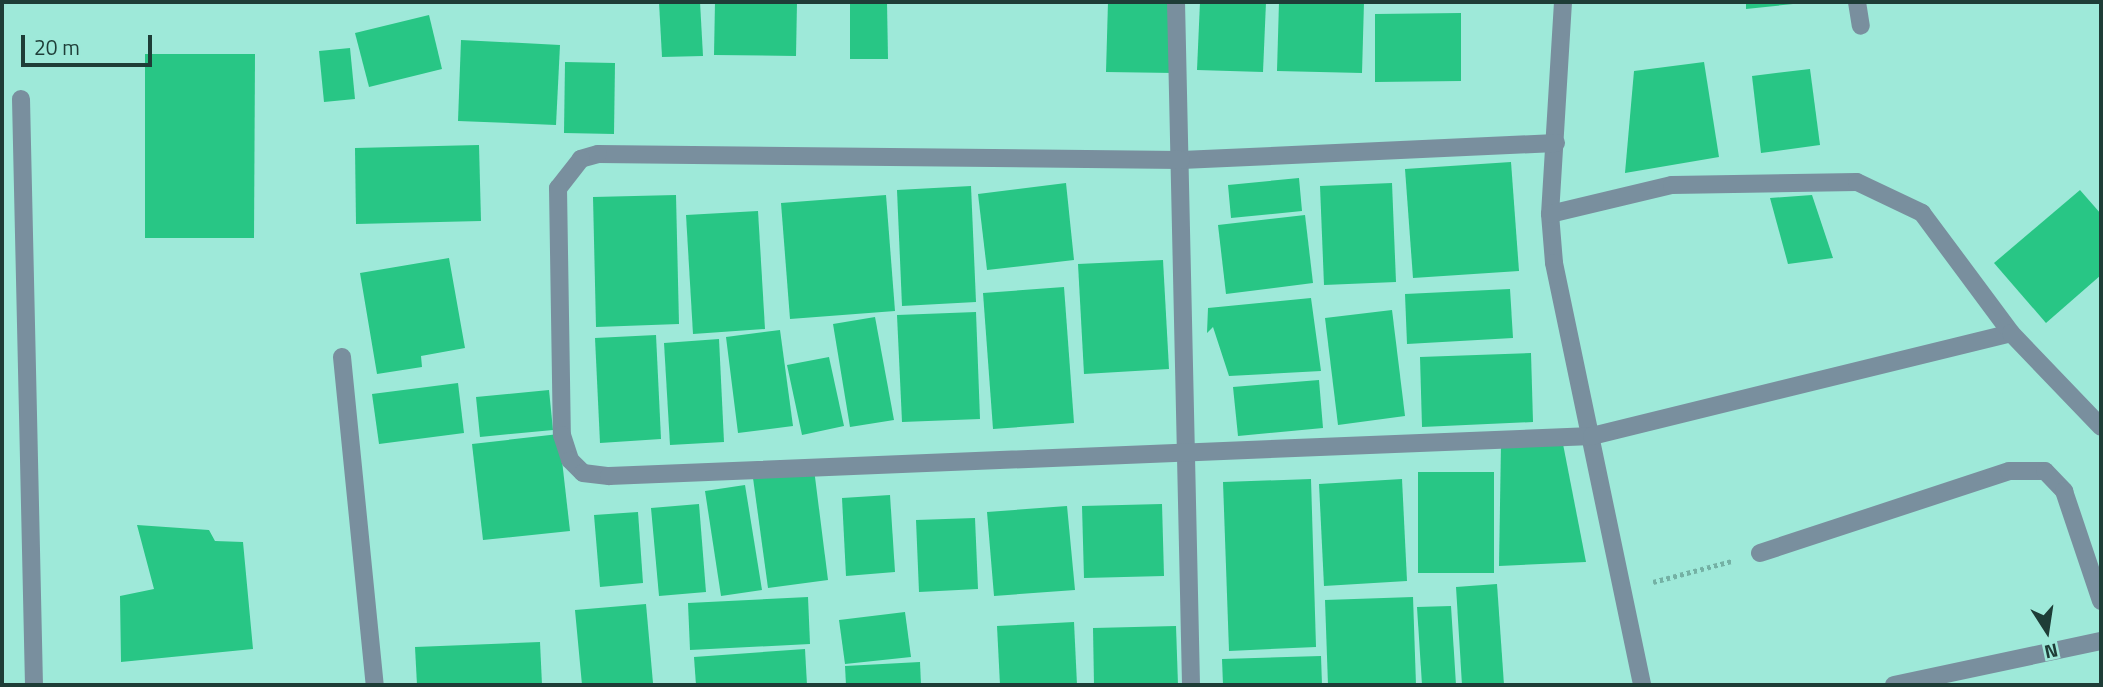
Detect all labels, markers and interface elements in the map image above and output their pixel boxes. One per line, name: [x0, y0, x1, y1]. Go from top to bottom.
scale bar: [24, 21, 156, 65]
text: 20 m: [34, 31, 80, 63]
north arrow: [2012, 596, 2082, 666]
text: N: [2042, 636, 2061, 668]

